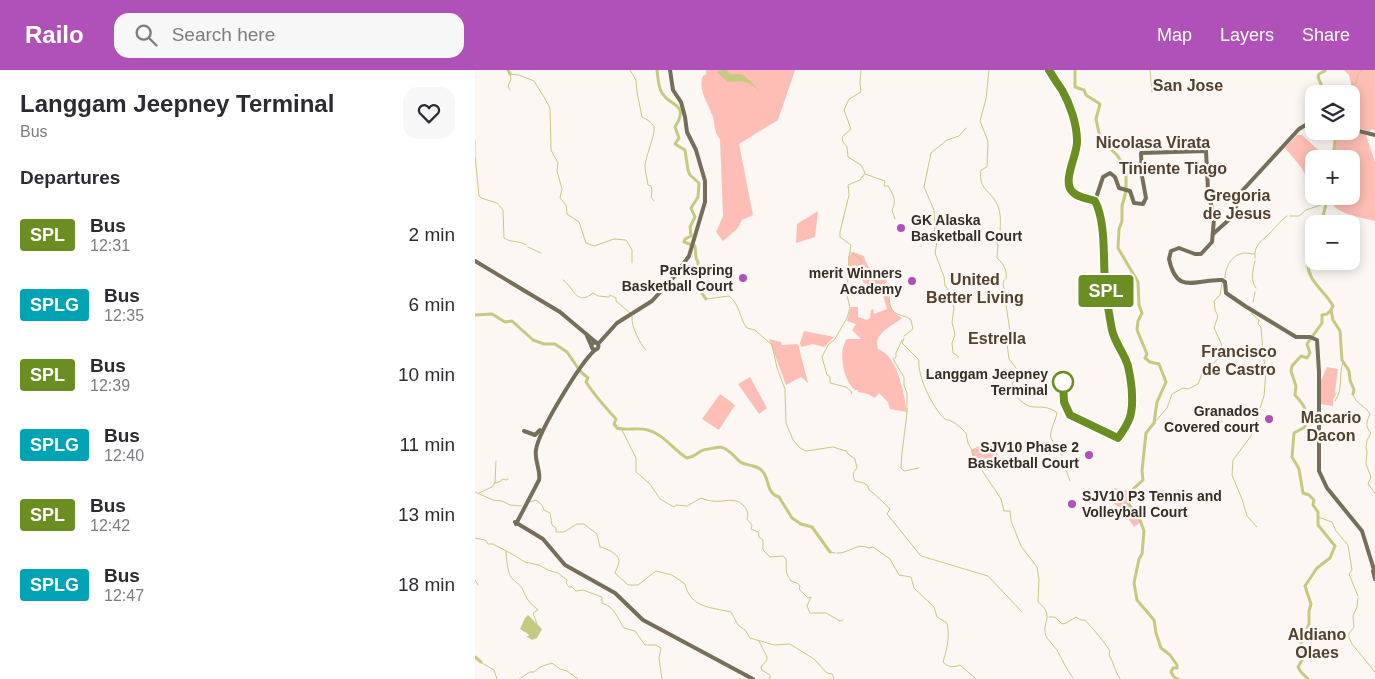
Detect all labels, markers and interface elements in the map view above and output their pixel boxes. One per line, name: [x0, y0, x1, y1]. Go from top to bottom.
search box: [114, 13, 464, 58]
text: Railo: [25, 21, 84, 48]
icon: search: [132, 21, 160, 49]
text: Search here: [172, 24, 275, 45]
text: Map: [1157, 25, 1192, 45]
text: Layers: [1220, 25, 1274, 45]
text: Share: [1302, 25, 1350, 45]
district label: San Jose: [1153, 77, 1223, 94]
map controls: [1305, 85, 1360, 270]
button: layers: [1305, 85, 1360, 140]
button: heart: [403, 87, 455, 139]
text: Langgam Jeepney Terminal: [20, 90, 334, 117]
text: Bus: [20, 123, 48, 140]
district label: Nicolasa Virata: [1096, 134, 1210, 151]
button: +: [1305, 150, 1360, 205]
district label: Tiniente Tiago: [1119, 160, 1227, 177]
text: Departures: [20, 167, 120, 188]
district label: Gregoria de Jesus: [1203, 187, 1271, 222]
place label: GK Alaska Basketball Court: [911, 212, 1023, 244]
text: Bus: [90, 215, 126, 236]
button: −: [1305, 215, 1360, 270]
marker: GK Alaska Basketball Court: [895, 222, 907, 234]
text: 2 min: [409, 224, 455, 245]
text: SPL: [30, 225, 65, 245]
text: 12:31: [90, 237, 130, 254]
place label: Parkspring Basketball Court: [622, 262, 733, 294]
place label: merit Winners Academy: [809, 265, 902, 297]
district label: United Better Living: [926, 271, 1024, 306]
marker: Parkspring Basketball Court: [737, 272, 749, 284]
marker: merit Winners Academy: [906, 275, 918, 287]
line badge: SPL: [1077, 275, 1135, 307]
text: SPL: [1088, 281, 1124, 301]
text: Bus: [104, 285, 140, 306]
text: 6 min: [409, 294, 455, 315]
text: SPLG: [30, 295, 79, 315]
text: 12:35: [104, 307, 144, 324]
district label: Estrella: [968, 330, 1026, 347]
district label: Francisco de Castro: [1201, 343, 1277, 378]
text: Bus: [90, 355, 126, 376]
text: 10 min: [398, 364, 455, 385]
text: SPL: [30, 365, 65, 385]
place label: Langgam Jeepney Terminal: [926, 366, 1048, 398]
marker: Langgam Jeepney Terminal: [1052, 371, 1074, 393]
text: 12:39: [90, 377, 130, 394]
place label: Granados Covered court: [1164, 403, 1259, 435]
district label: Macario Dacon: [1301, 409, 1361, 444]
marker: Granados Covered court: [1263, 413, 1275, 425]
text: Bus: [104, 425, 140, 446]
text: 11 min: [399, 434, 455, 455]
text: SPLG: [30, 435, 79, 455]
place label: SJV10 Phase 2 Basketball Court: [968, 439, 1079, 471]
text: 12:40: [104, 447, 144, 464]
marker: SJV10 Phase 2 Basketball Court: [1083, 449, 1095, 461]
place label: SJV10 P3 Tennis and Volleyball Court: [1082, 488, 1222, 520]
text: Bus: [90, 495, 126, 516]
marker: SJV10 P3 Tennis and Volleyball Court: [1066, 498, 1078, 510]
text: 13 min: [398, 504, 455, 525]
text: SPL: [30, 505, 65, 525]
text: 12:42: [90, 517, 130, 534]
text: Bus: [104, 565, 140, 586]
text: 18 min: [398, 574, 455, 595]
text: SPLG: [30, 575, 79, 595]
text: 12:47: [104, 587, 144, 604]
district label: Aldiano Olaes: [1288, 626, 1347, 661]

